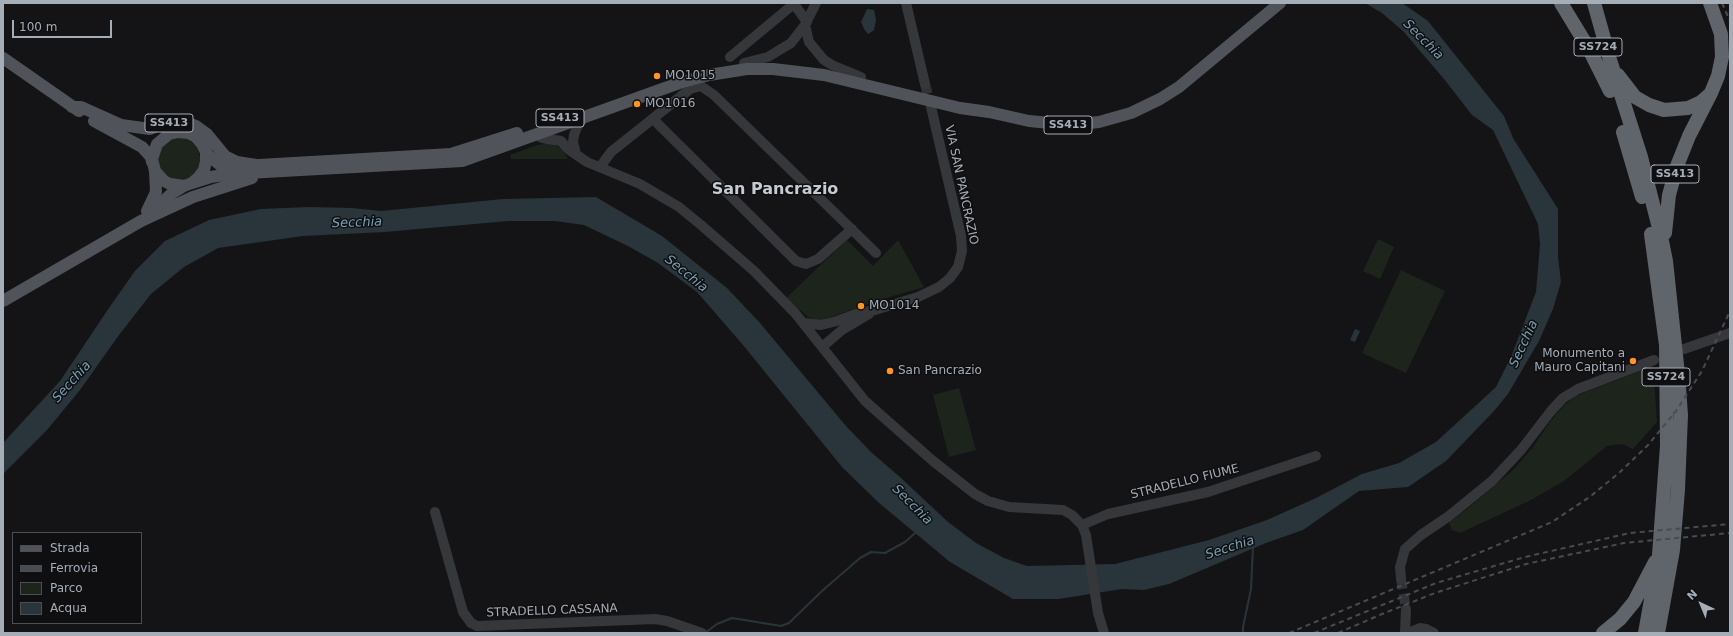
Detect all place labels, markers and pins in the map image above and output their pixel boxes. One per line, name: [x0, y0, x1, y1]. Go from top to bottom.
place label: MO1015: [665, 69, 715, 83]
marker: MO1015: [652, 71, 662, 81]
place label: MO1016: [645, 97, 695, 111]
marker: MO1016: [632, 99, 642, 109]
place label: MO1014: [869, 299, 919, 313]
marker: MO1014: [856, 301, 866, 311]
place label: Monumento a Mauro Capitani: [1534, 347, 1625, 375]
marker: Monumento a Mauro Capitani: [1628, 356, 1638, 366]
place label: San Pancrazio: [898, 364, 982, 378]
marker: San Pancrazio: [885, 366, 895, 376]

